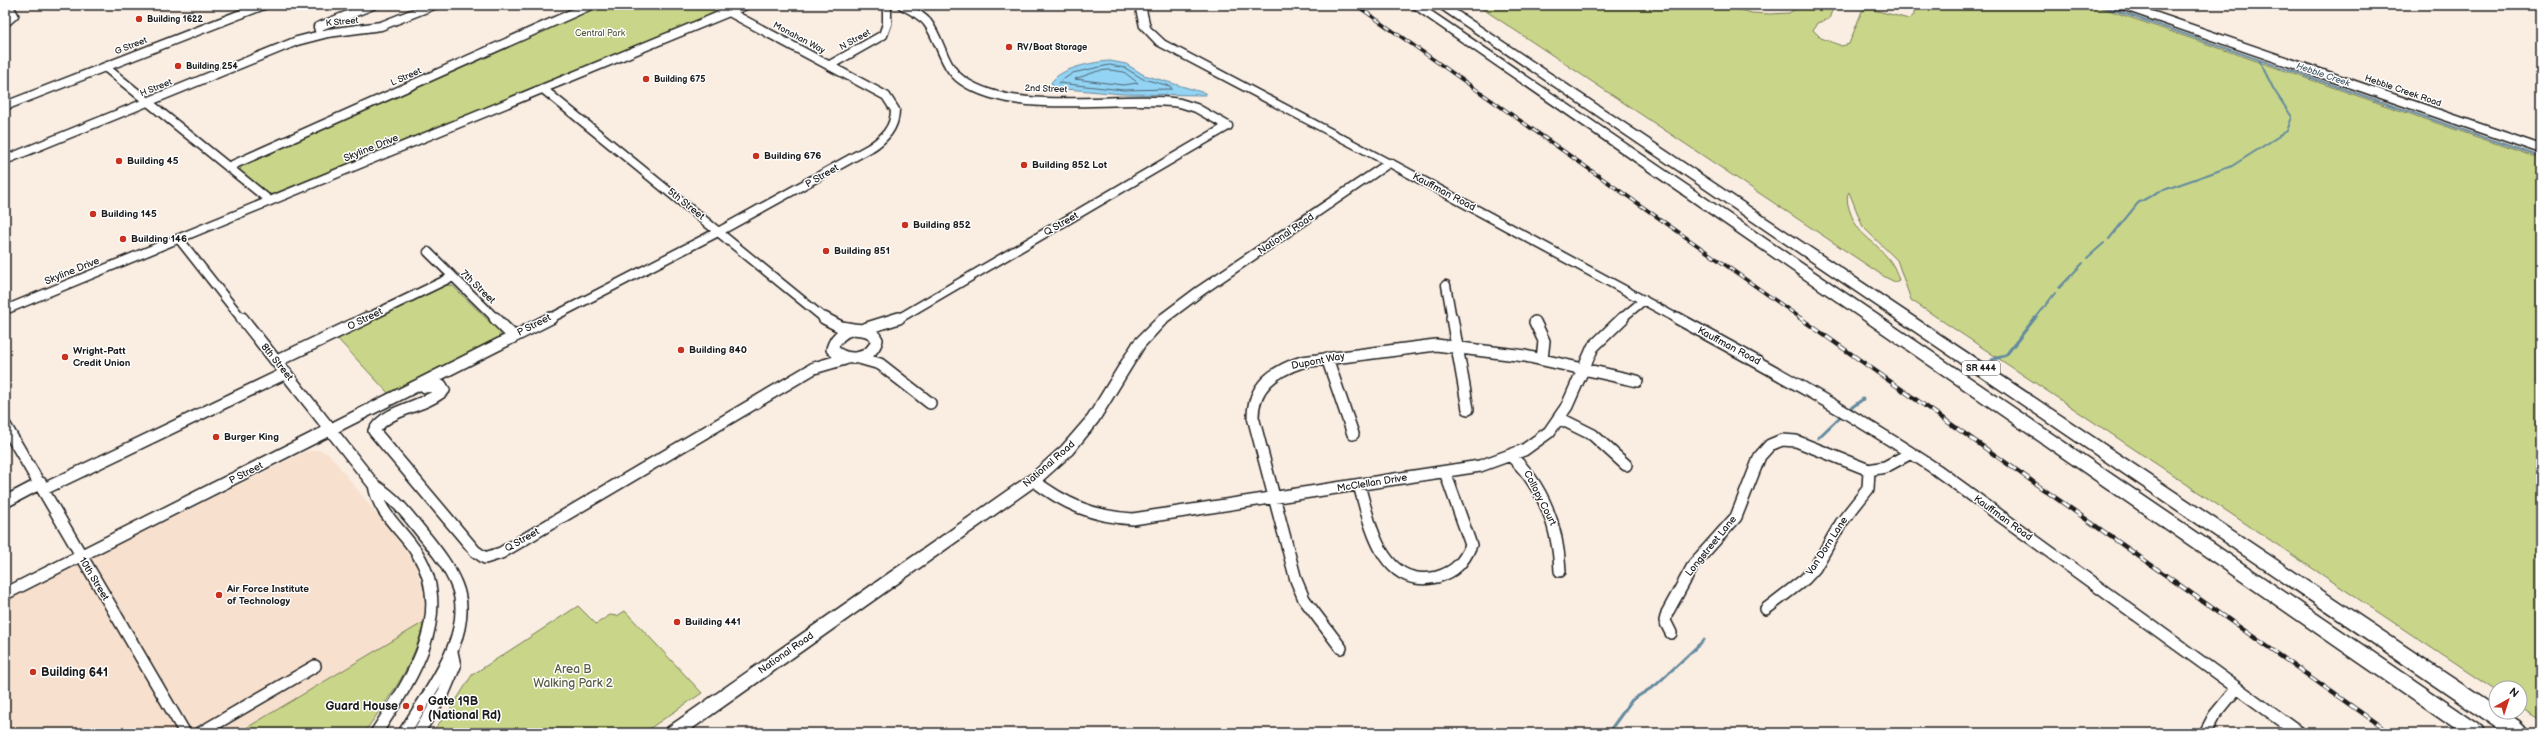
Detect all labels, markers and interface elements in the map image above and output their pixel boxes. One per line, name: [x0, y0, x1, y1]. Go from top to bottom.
marker: Building 1622: [134, 14, 144, 24]
place label: Building 1622: [147, 14, 204, 25]
street label: K Street: [325, 15, 359, 29]
street label: Monahan Way: [771, 20, 828, 57]
street label: N Street: [838, 27, 873, 53]
park label: Central Park: [575, 28, 626, 39]
street label: G Street: [113, 35, 149, 57]
marker: RV/Boat Storage: [1004, 42, 1014, 52]
place label: RV/Boat Storage: [1017, 42, 1087, 53]
marker: Building 254: [173, 61, 183, 71]
place label: Building 254: [186, 61, 238, 72]
water label: Hebble Creek: [2295, 61, 2352, 90]
street label: L Street: [389, 65, 423, 89]
street label: Hebble Creek Road: [2363, 73, 2443, 109]
marker: Building 675: [641, 74, 651, 84]
place label: Building 675: [654, 74, 706, 85]
street label: H Street: [138, 77, 174, 99]
street label: 2nd Street: [1025, 83, 1068, 95]
street label: Skyline Drive: [342, 132, 400, 164]
place label: Building 676: [764, 150, 821, 162]
marker: Building 676: [751, 151, 761, 161]
place label: Building 45: [127, 155, 179, 167]
marker: Building 45: [114, 156, 124, 166]
place label: Building 852 Lot: [1032, 159, 1108, 171]
marker: Building 852 Lot: [1019, 160, 1029, 170]
street label: P Street: [803, 162, 841, 190]
street label: Kauffman Road: [1411, 170, 1478, 214]
street label: 5th Street: [665, 185, 707, 223]
place label: Building 145: [101, 208, 157, 220]
marker: Building 145: [88, 209, 98, 219]
street label: Q Street: [1042, 209, 1080, 239]
street label: National Road: [1256, 211, 1316, 257]
place label: Building 852: [913, 219, 971, 231]
marker: Building 852: [900, 220, 910, 230]
place label: Building 146: [131, 233, 187, 245]
marker: Building 146: [118, 234, 128, 244]
place label: Building 851: [834, 245, 890, 257]
marker: Building 851: [821, 246, 831, 256]
street label: Skyline Drive: [43, 255, 101, 287]
street label: 7th Street: [458, 268, 498, 306]
street label: O Street: [345, 305, 385, 333]
street label: P Street: [515, 311, 553, 339]
street label: Kauffman Road: [1696, 324, 1763, 368]
street label: 8th Street: [258, 341, 296, 383]
place label: Building 840: [689, 344, 747, 356]
place label: Wright-Patt Credit Union: [73, 345, 131, 369]
marker: Building 840: [676, 345, 686, 355]
street label: Dupont Way: [1290, 350, 1346, 372]
marker: Wright-Patt Credit Union: [60, 352, 70, 362]
road number: SR 444: [1962, 361, 2000, 375]
place label: Burger King: [224, 431, 279, 443]
marker: Burger King: [211, 432, 221, 442]
street label: National Road: [1021, 438, 1078, 490]
street label: P Street: [227, 459, 265, 487]
street label: Collopy Court: [1521, 468, 1559, 528]
street label: McClellan Drive: [1336, 472, 1408, 494]
street label: Kauffman Road: [1971, 493, 2035, 543]
street label: Longstreet Lane: [1683, 513, 1739, 579]
street label: Van Dorn Lane: [1804, 515, 1850, 577]
street label: Q Street: [503, 525, 541, 555]
street label: 10th Street: [76, 555, 112, 603]
place label: Air Force Institute of Technology: [226, 583, 309, 607]
marker: Air Force Institute of Technology: [214, 590, 224, 600]
place label: Building 441: [685, 616, 741, 628]
marker: Building 441: [672, 617, 682, 627]
street label: National Road: [756, 629, 816, 676]
park label: Area B Walking Park 2: [533, 662, 613, 691]
place label: Building 641: [41, 665, 108, 680]
marker: Building 641: [28, 667, 38, 677]
north arrow: [2488, 680, 2528, 720]
text: N: [2507, 685, 2521, 700]
place label: Gate 19B (National Rd): [428, 694, 501, 723]
place label: Guard House: [326, 699, 398, 714]
marker: Guard House: [401, 701, 411, 711]
marker: Gate 19B (National Rd): [415, 703, 425, 713]

